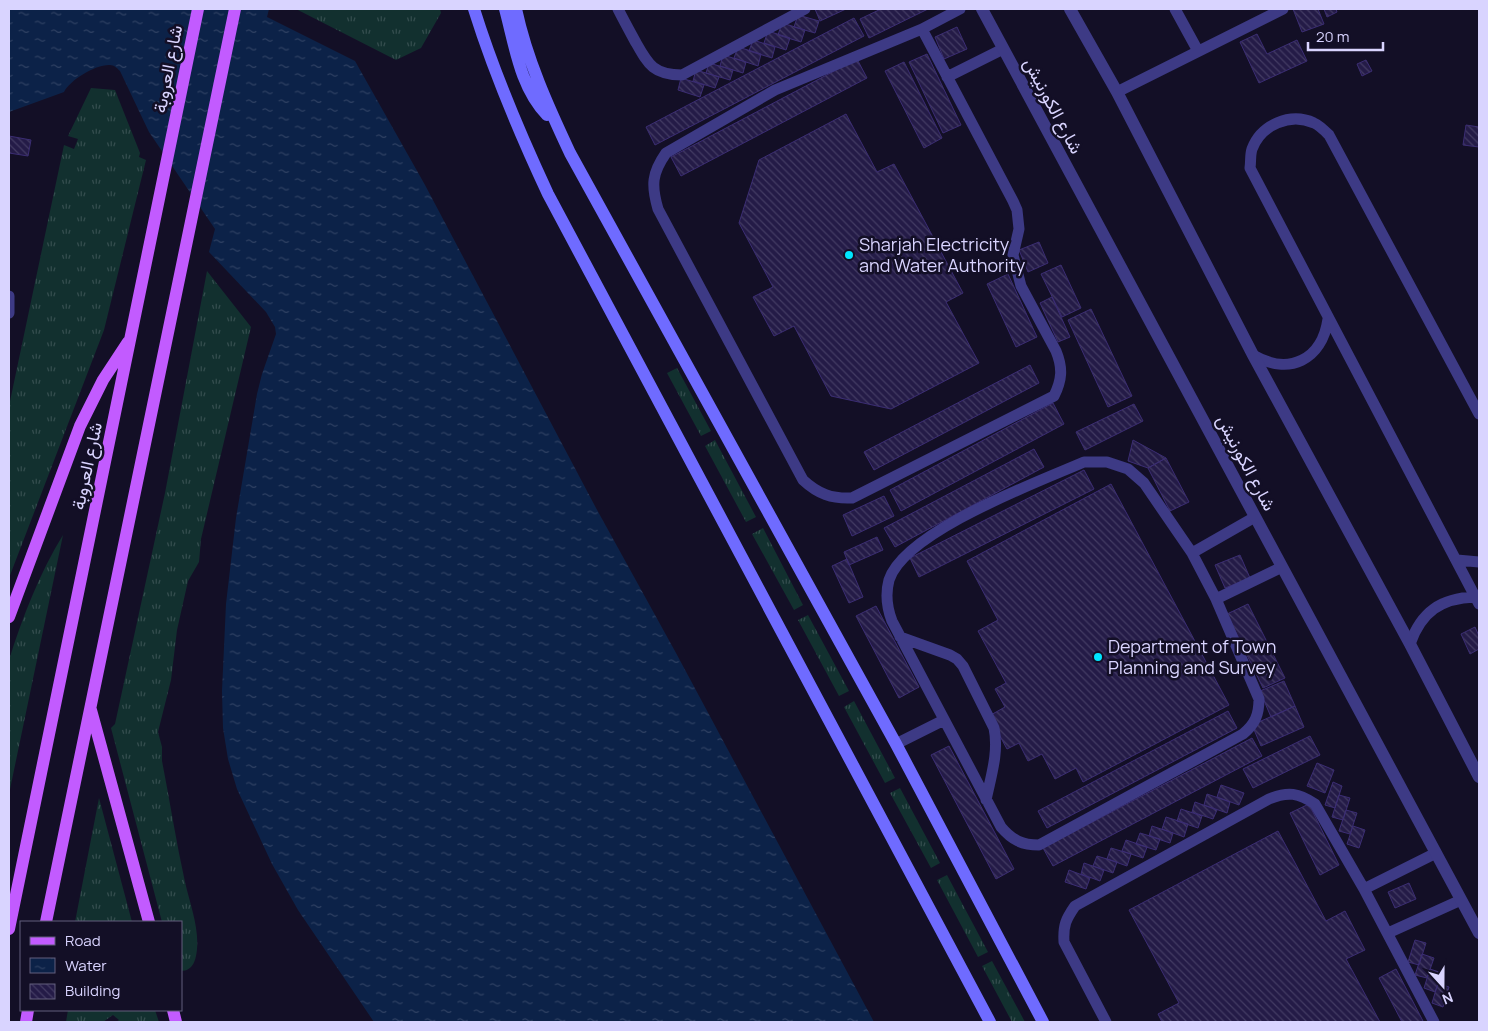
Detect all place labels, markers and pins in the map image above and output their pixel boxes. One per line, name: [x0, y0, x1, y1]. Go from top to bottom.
place label: Sharjah Electricity and Water Authority: [859, 232, 1026, 277]
marker: Sharjah Electricity and Water Authority: [843, 249, 855, 261]
place label: Department of Town Planning and Survey: [1108, 634, 1276, 679]
marker: Department of Town Planning and Survey: [1092, 651, 1104, 663]

